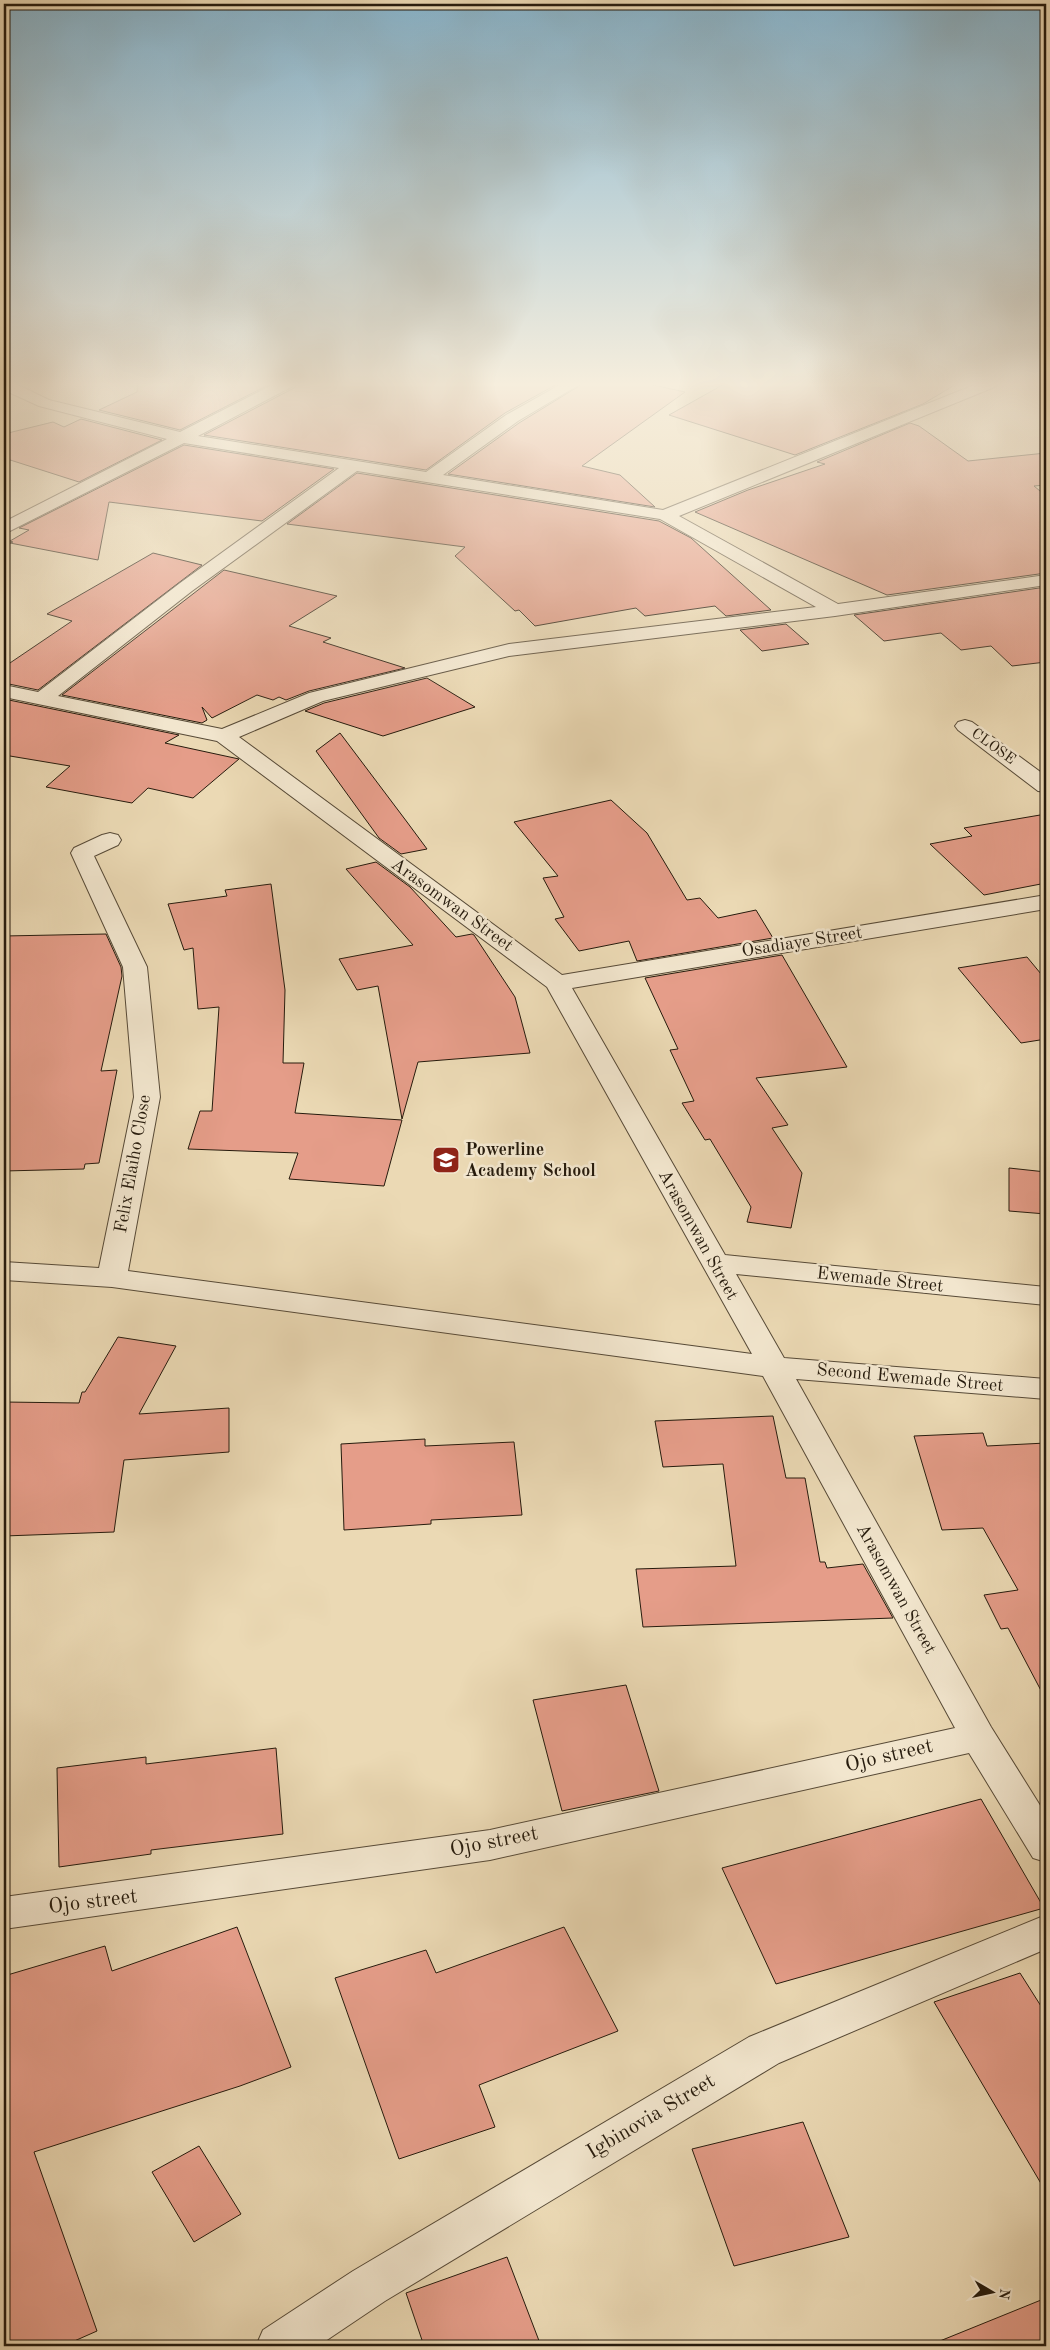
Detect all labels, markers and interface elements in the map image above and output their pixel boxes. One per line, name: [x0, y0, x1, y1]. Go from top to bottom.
street label: CLOSE: [968, 726, 1018, 768]
street label: Arasomwan Street: [388, 855, 516, 955]
street label: Osadiaye Street: [740, 924, 864, 960]
street label: Felix Elaiho Close: [112, 1093, 154, 1235]
place label: Powerline Academy School: [465, 1141, 596, 1180]
school or university icon: Powerline Academy School: [431, 1145, 461, 1175]
street label: Arasomwan Street: [655, 1167, 741, 1303]
street label: Ewemade Street: [816, 1264, 944, 1296]
street label: Second Ewemade Street: [816, 1361, 1004, 1395]
street label: Arasomwan Street: [853, 1521, 939, 1657]
street label: Ojo street: [843, 1736, 935, 1776]
street label: Ojo street: [448, 1823, 540, 1861]
street label: Ojo street: [47, 1886, 139, 1918]
street label: Igbinovia Street: [583, 2070, 719, 2164]
north arrow: [968, 2268, 1018, 2318]
text: N: [996, 2287, 1012, 2301]

